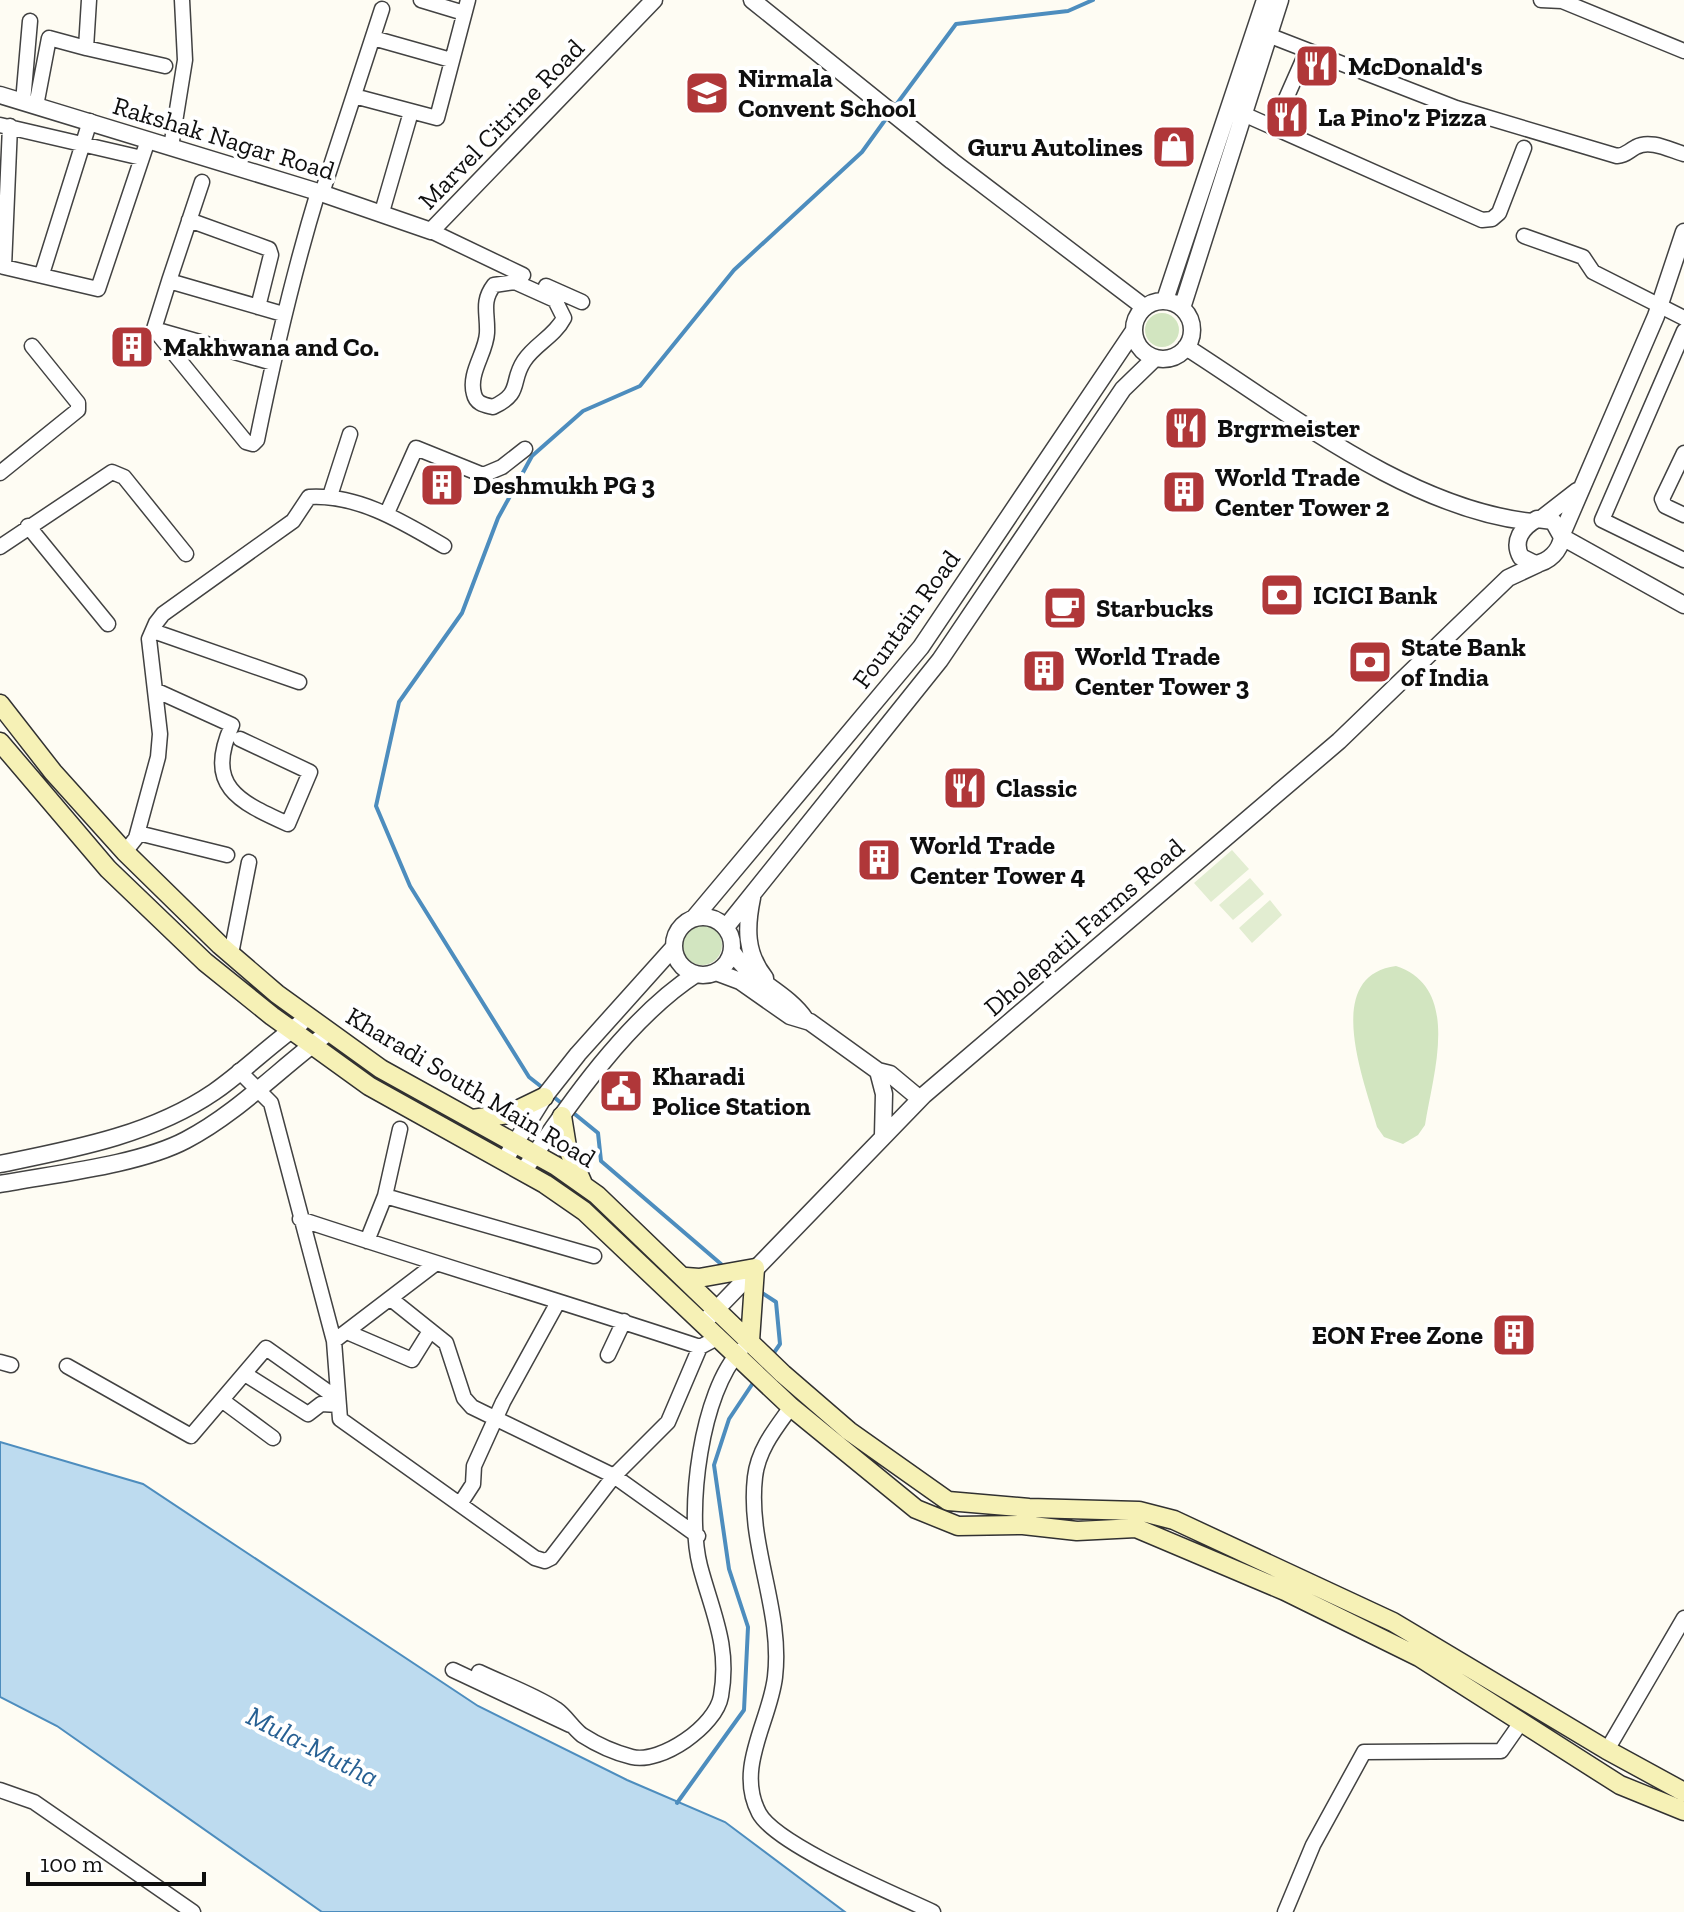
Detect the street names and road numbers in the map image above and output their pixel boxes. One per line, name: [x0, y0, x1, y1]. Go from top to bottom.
street label: Marvel Citrine Road: [411, 32, 591, 216]
street label: Rakshak Nagar Road: [109, 89, 339, 187]
street label: Fountain Road: [845, 544, 967, 694]
street label: Dholepatil Farms Road: [977, 831, 1191, 1023]
street label: Kharadi South Main Road: [340, 1000, 602, 1174]

